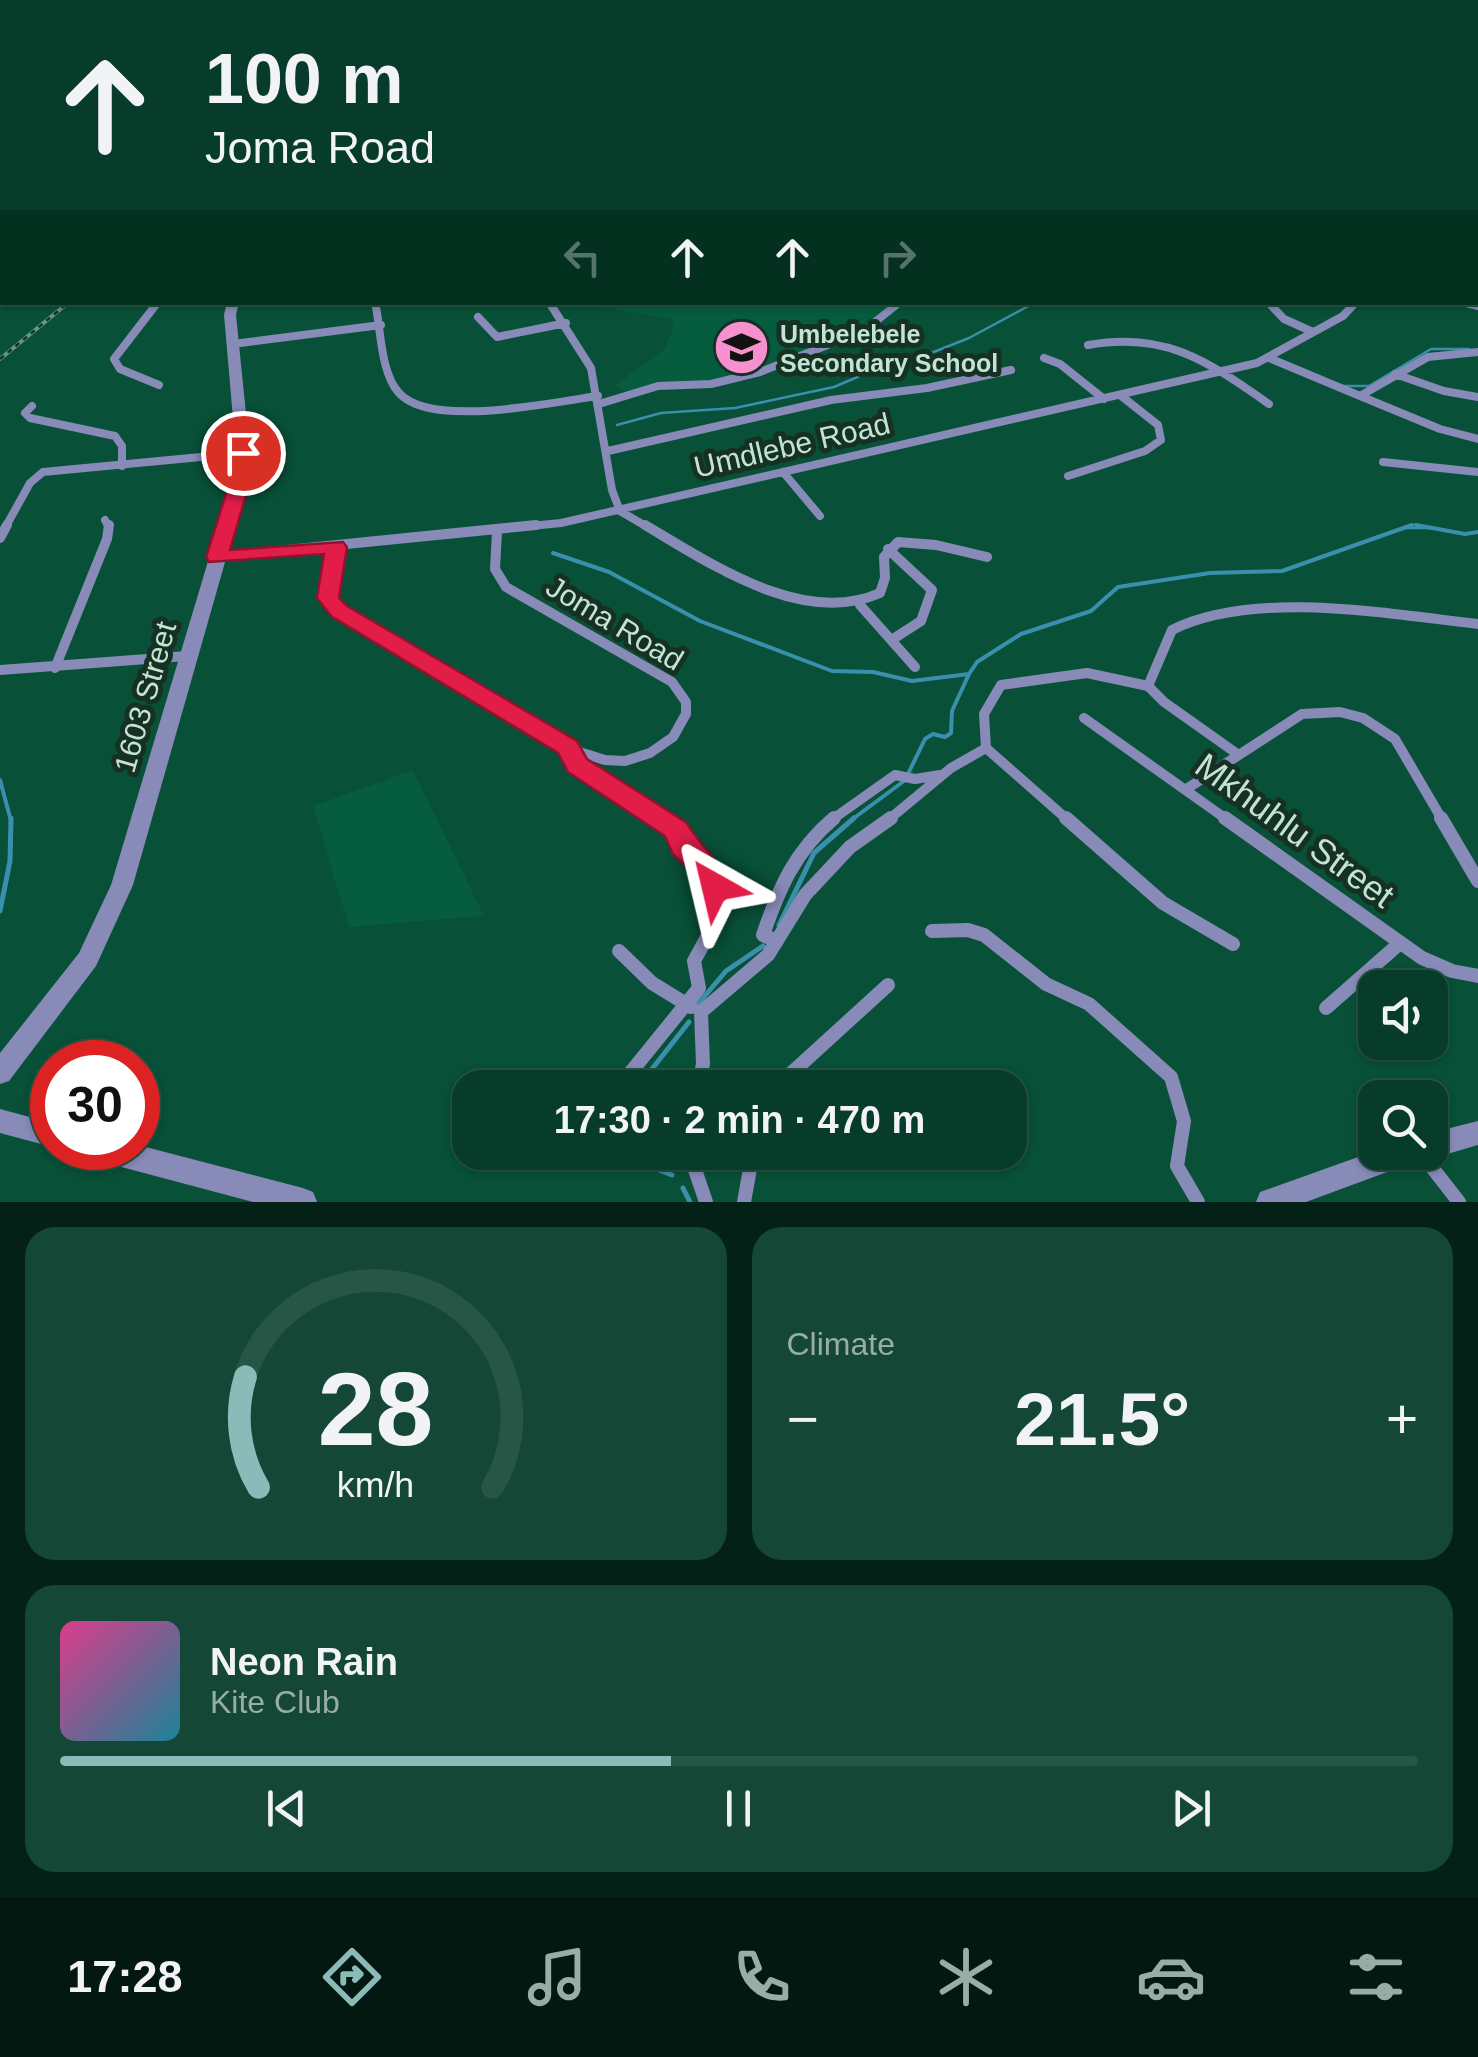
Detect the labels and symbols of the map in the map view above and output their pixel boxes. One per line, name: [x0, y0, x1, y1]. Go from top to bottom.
school or university icon: Umbelebele Secondary School: [711, 318, 771, 378]
place label: Umbelebele Secondary School: [780, 320, 998, 377]
street label: Umdlebe Road: [691, 406, 893, 484]
pin: [201, 411, 286, 496]
street label: Joma Road: [541, 569, 689, 677]
street label: 1603 Street: [108, 617, 182, 776]
street label: Mkhuhlu Street: [1188, 745, 1402, 915]
position arrow: [663, 835, 767, 939]
speed limit sign: 30: [30, 1040, 160, 1170]

